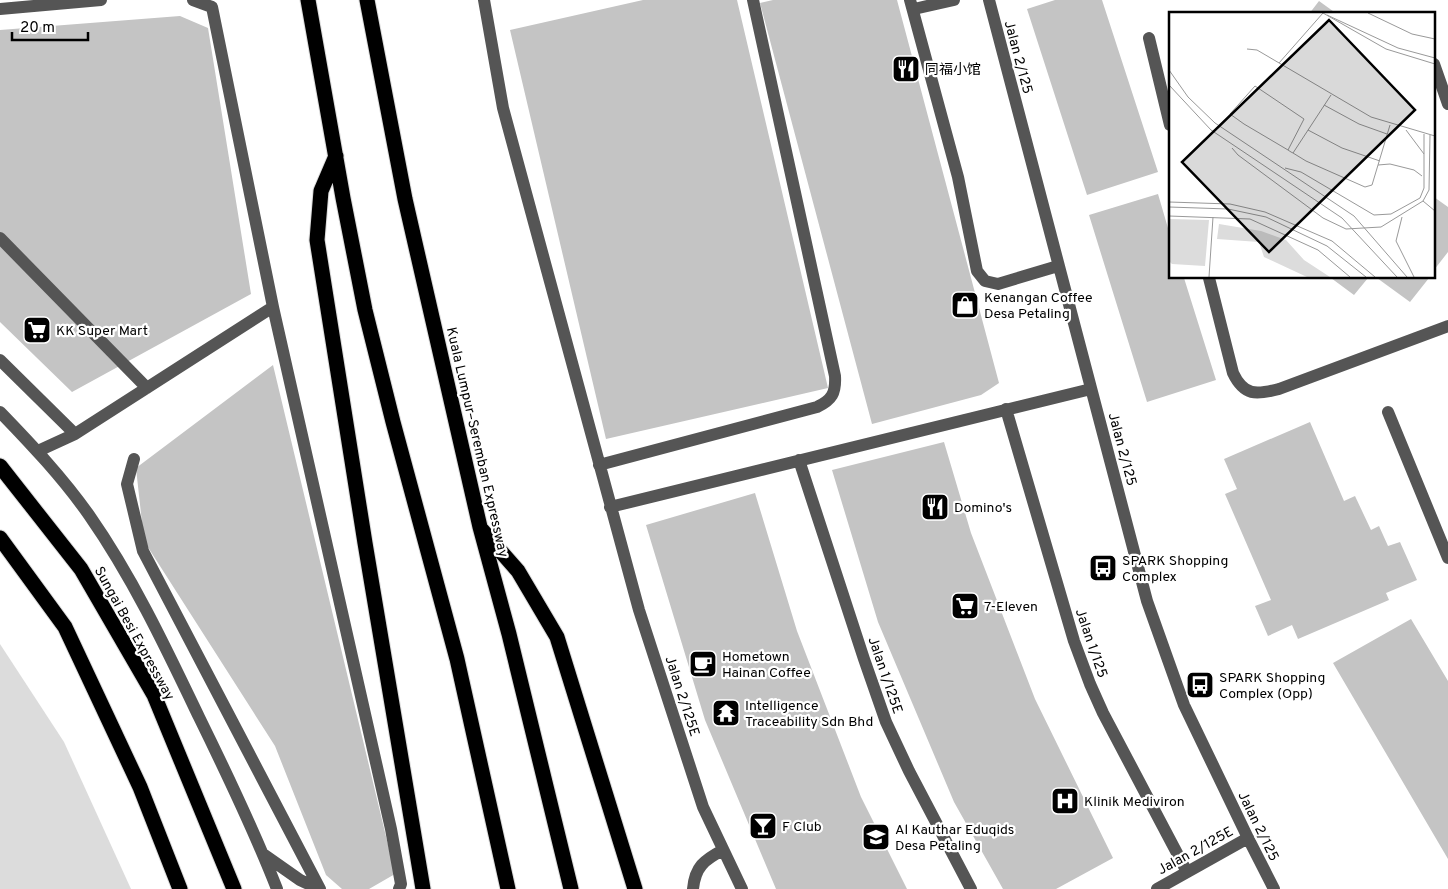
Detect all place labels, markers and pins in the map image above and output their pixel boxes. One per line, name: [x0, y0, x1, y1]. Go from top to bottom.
restaurant icon: 同福小馆: [891, 54, 921, 84]
place label: 同福小馆: [925, 62, 981, 79]
shop icon: Kenangan Coffee Desa Petaling: [950, 290, 980, 320]
place label: Kenangan Coffee Desa Petaling: [984, 290, 1093, 323]
supermarket icon: KK Super Mart: [22, 315, 52, 345]
place label: KK Super Mart: [56, 323, 148, 340]
restaurant icon: Domino's: [920, 492, 950, 522]
place label: Domino's: [954, 500, 1012, 517]
bus stop icon: SPARK Shopping Complex: [1088, 553, 1118, 583]
place label: SPARK Shopping Complex: [1122, 553, 1228, 586]
supermarket icon: 7-Eleven: [950, 591, 980, 621]
place label: 7-Eleven: [984, 599, 1038, 616]
cafe icon: Hometown Hainan Coffee: [688, 649, 718, 679]
place label: Hometown Hainan Coffee: [722, 649, 811, 682]
bus stop icon: SPARK Shopping Complex (Opp): [1185, 670, 1215, 700]
place label: SPARK Shopping Complex (Opp): [1219, 670, 1325, 703]
temple icon: Intelligence Traceability Sdn Bhd: [711, 698, 741, 728]
place label: Intelligence Traceability Sdn Bhd: [745, 698, 873, 731]
hospital icon: Klinik Mediviron: [1050, 786, 1080, 816]
place label: Klinik Mediviron: [1084, 794, 1185, 811]
bar icon: F Club: [748, 811, 778, 841]
place label: F Club: [782, 819, 822, 836]
school or university icon: Al Kauthar Eduqids Desa Petaling: [861, 822, 891, 852]
place label: Al Kauthar Eduqids Desa Petaling: [895, 822, 1014, 855]

